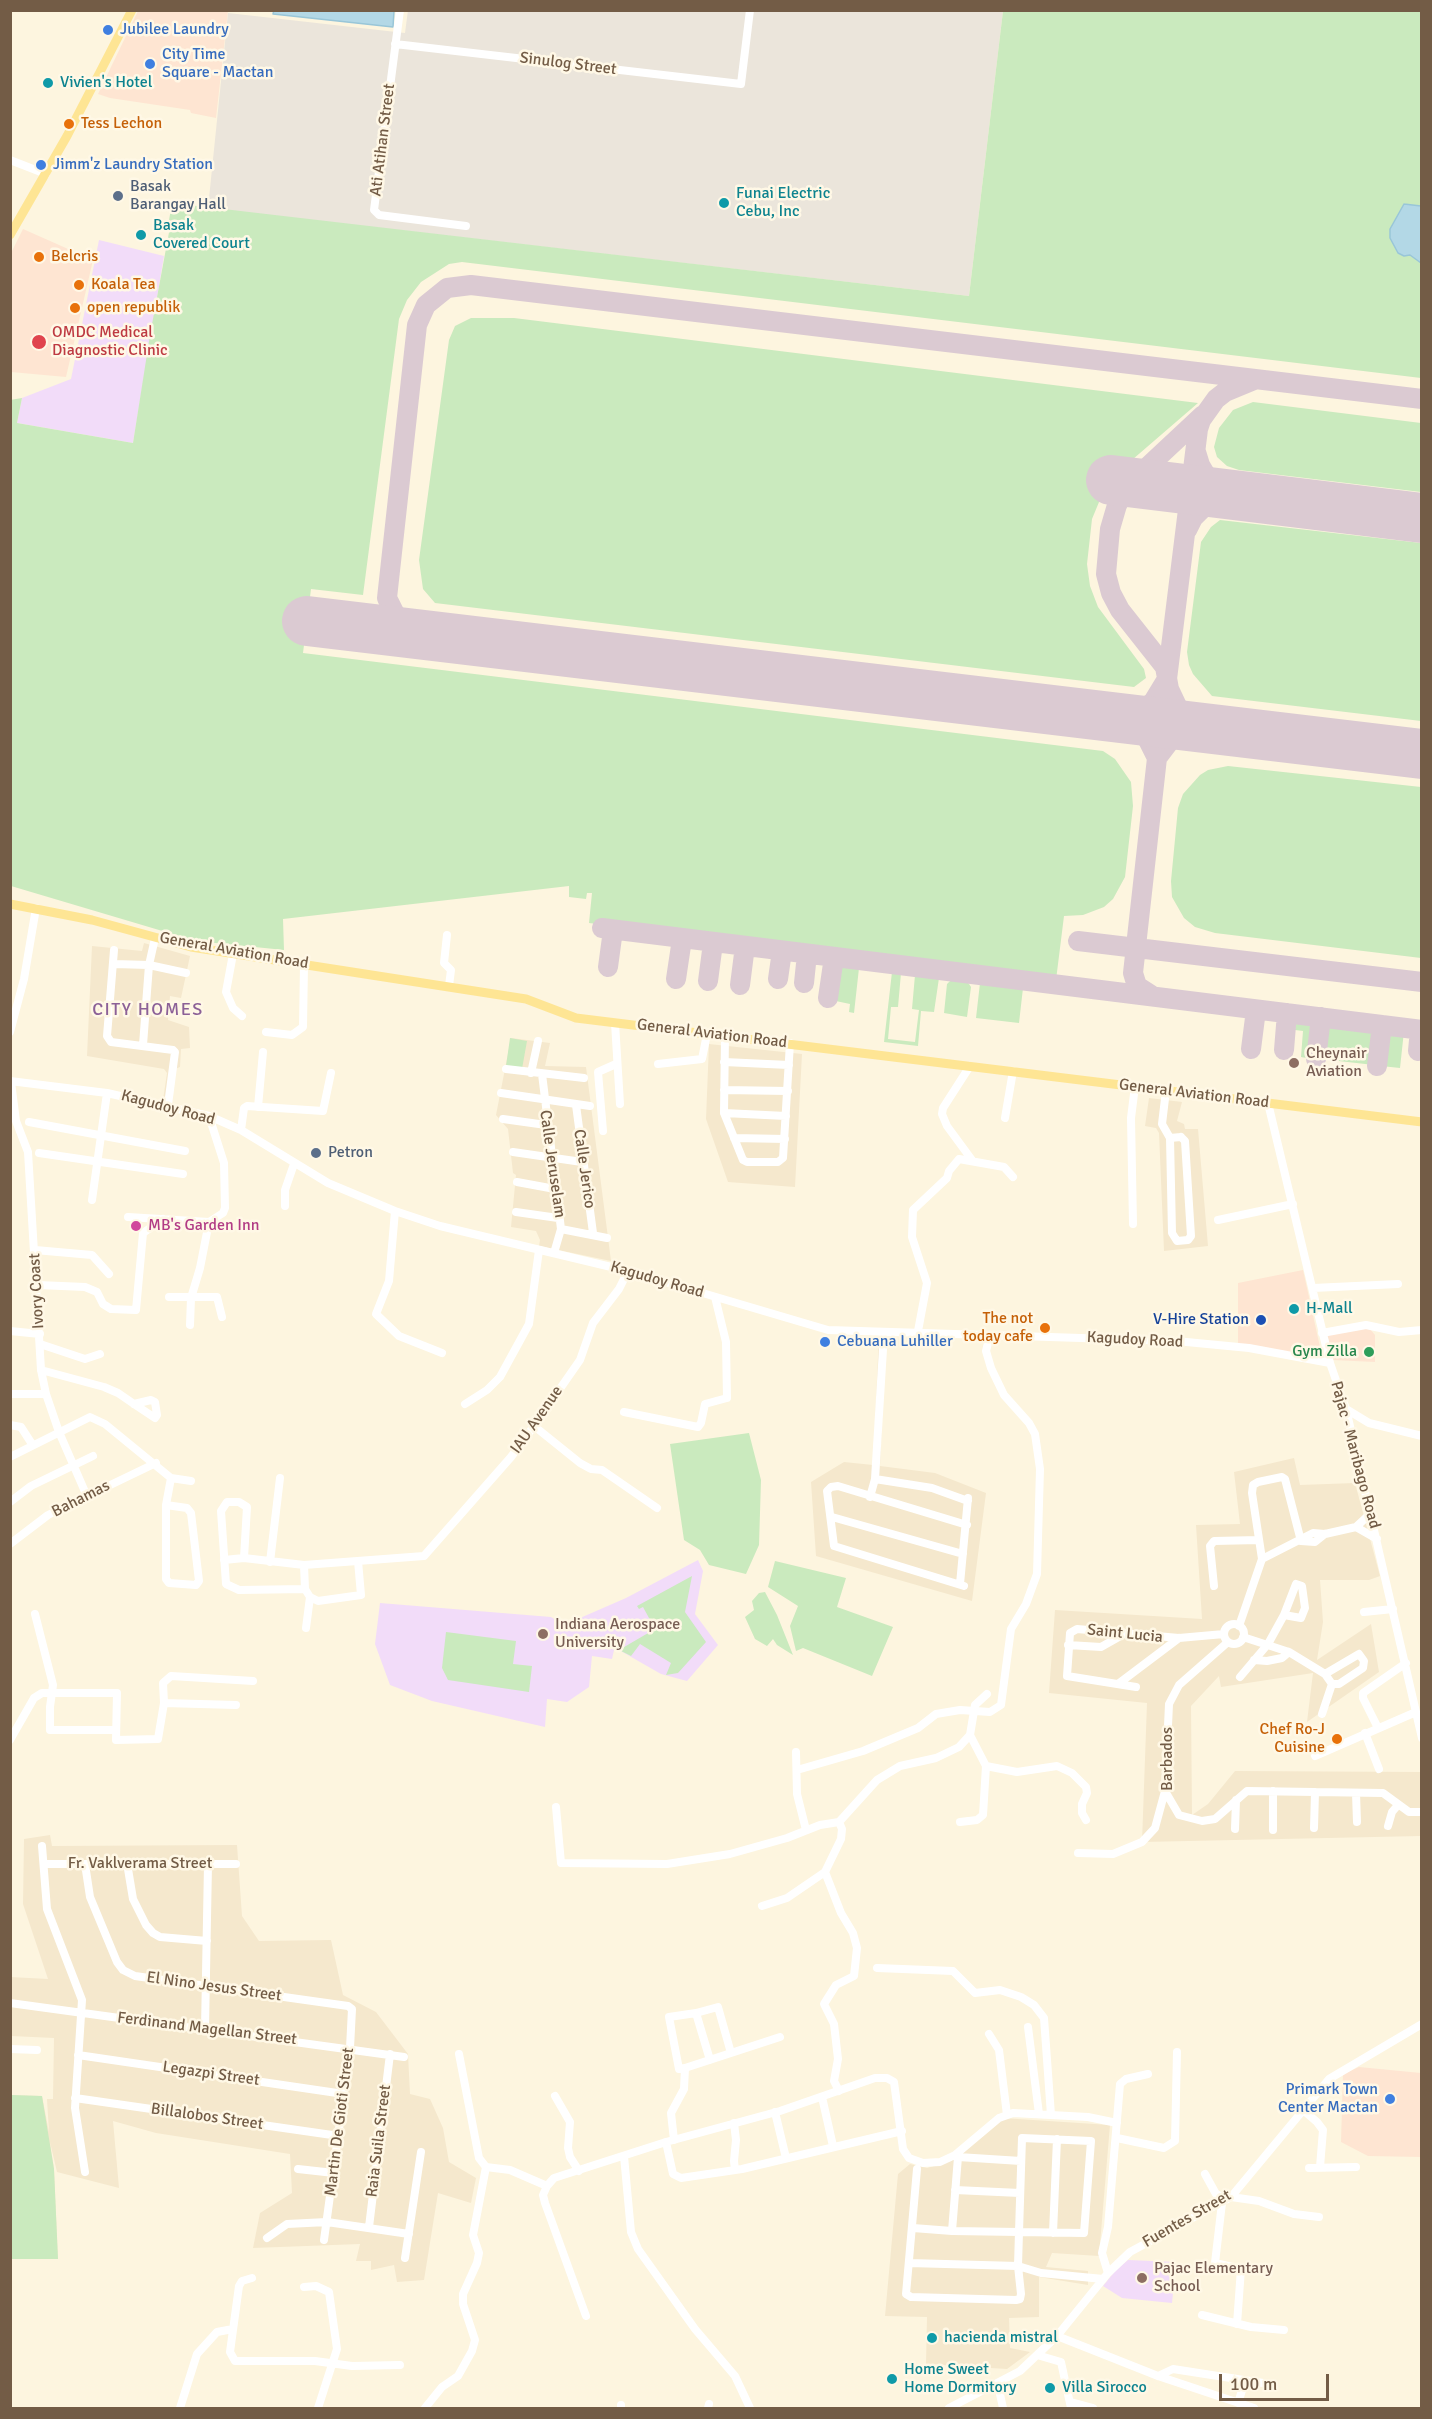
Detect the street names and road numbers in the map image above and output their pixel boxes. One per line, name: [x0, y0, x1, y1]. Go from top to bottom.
street label: Sinulog Street: [519, 49, 617, 79]
street label: Ati Atihan Street: [367, 83, 399, 197]
street label: General Aviation Road: [158, 928, 310, 974]
street label: General Aviation Road: [636, 1015, 788, 1053]
street label: General Aviation Road: [1118, 1075, 1270, 1113]
street label: Kagudoy Road: [119, 1086, 217, 1130]
street label: Calle Jeruselam: [535, 1109, 569, 1219]
street label: Calle Jerico: [569, 1128, 599, 1210]
street label: Ivory Coast: [25, 1253, 49, 1329]
street label: Kagudoy Road: [608, 1257, 706, 1303]
street label: Kagudoy Road: [1086, 1328, 1184, 1352]
street label: Pajac - Maribago Road: [1326, 1379, 1384, 1531]
street label: IAU Avenue: [507, 1382, 567, 1458]
street label: Bahamas: [49, 1476, 113, 1522]
street label: Saint Lucia: [1086, 1620, 1164, 1648]
street label: Barbados: [1158, 1727, 1178, 1791]
street label: Fr. Vaklverama Street: [68, 1854, 212, 1874]
street label: El Nino Jesus Street: [145, 1968, 283, 2006]
street label: Ferdinand Magellan Street: [116, 2008, 298, 2050]
street label: Martin De Gioti Street: [321, 2047, 359, 2197]
street label: Legazpi Street: [161, 2058, 261, 2090]
street label: Raia Suila Street: [363, 2083, 395, 2199]
street label: Billalobos Street: [150, 2100, 264, 2134]
street label: Fuentes Street: [1139, 2186, 1235, 2252]

